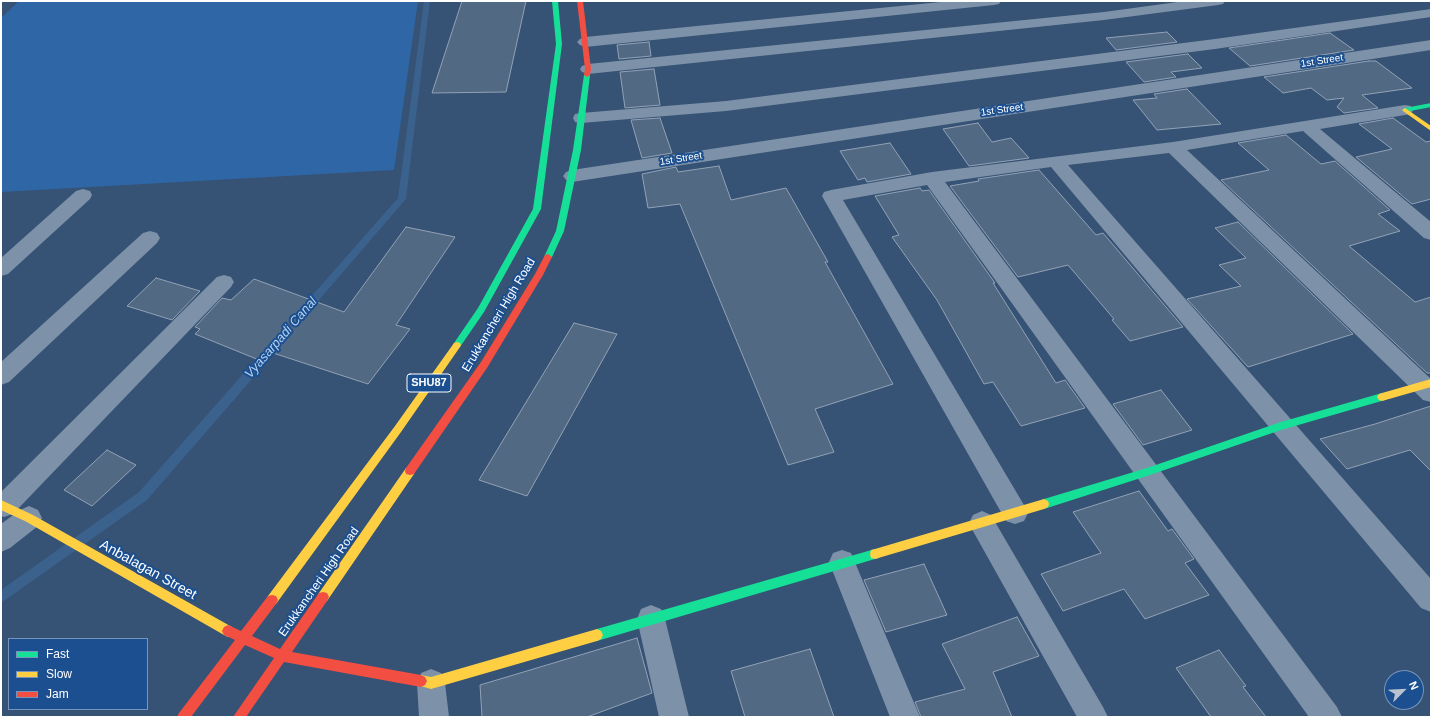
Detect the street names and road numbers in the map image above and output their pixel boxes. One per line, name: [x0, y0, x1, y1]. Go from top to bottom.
street label: 1st Street: [1300, 52, 1344, 70]
street label: 1st Street: [980, 101, 1024, 119]
street label: 1st Street: [659, 150, 703, 168]
street label: Erukkancheri High Road: [459, 256, 539, 374]
road number: SHU87: [407, 374, 451, 392]
street label: Erukkancheri High Road: [276, 525, 362, 639]
street label: Anbalagan Street: [97, 536, 199, 604]

